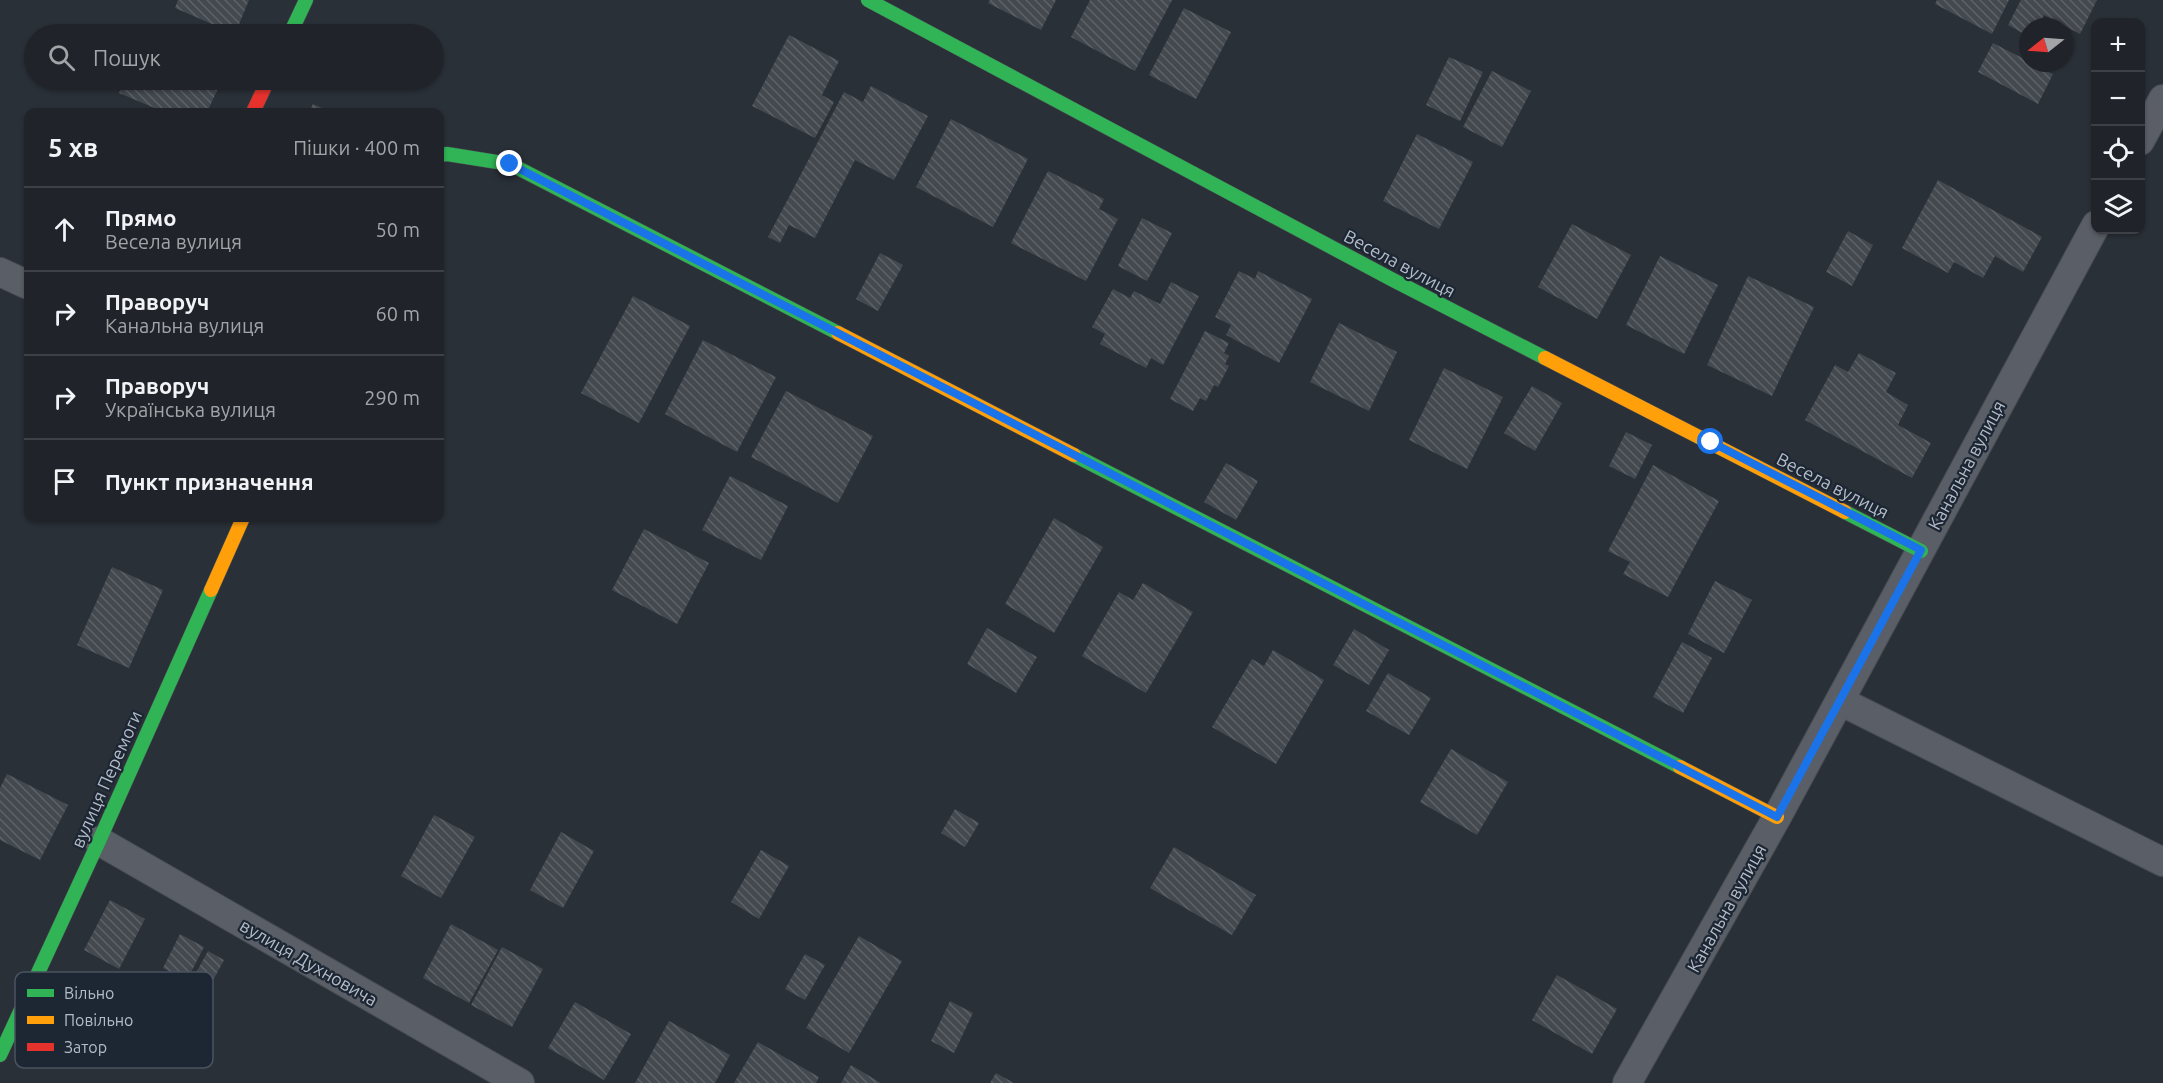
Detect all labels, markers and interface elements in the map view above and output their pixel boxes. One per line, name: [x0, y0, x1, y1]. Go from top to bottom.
north arrow: [2019, 18, 2073, 72]
map controls: [2091, 18, 2145, 234]
button: +: [2091, 18, 2145, 72]
search box: [24, 24, 444, 90]
icon: search: [45, 41, 78, 74]
text: Пошук: [93, 45, 161, 70]
button: −: [2091, 72, 2145, 126]
button: locate: [2091, 126, 2145, 180]
text: 5 хв: [48, 133, 98, 162]
text: Пішки · 400 m: [293, 136, 420, 159]
route end: [496, 150, 522, 176]
button: layers: [2091, 180, 2145, 234]
text: Прямо: [105, 205, 176, 230]
icon: ahead: [48, 213, 81, 246]
text: 50 m: [376, 218, 420, 241]
street label: Весела вулиця: [1341, 225, 1459, 301]
text: Весела вулиця: [105, 230, 242, 253]
text: Праворуч: [105, 289, 209, 314]
icon: right: [48, 297, 81, 330]
text: 60 m: [376, 302, 420, 325]
text: Канальна вулиця: [105, 314, 264, 337]
text: Праворуч: [105, 373, 209, 398]
icon: right: [48, 381, 81, 414]
text: 290 m: [364, 386, 420, 409]
street label: Канальна вулиця: [1924, 397, 2008, 533]
text: Українська вулиця: [105, 398, 276, 421]
route start: [1697, 428, 1723, 454]
street label: Весела вулиця: [1774, 448, 1892, 522]
icon: arrive: [48, 465, 81, 498]
text: Пункт призначення: [105, 469, 314, 494]
street label: вулиця Перемоги: [67, 707, 145, 851]
street label: Канальна вулиця: [1683, 840, 1769, 976]
street label: вулиця Духновича: [237, 915, 381, 1009]
legend: [15, 972, 213, 1068]
text: Вільно: [64, 984, 114, 1002]
text: Повільно: [64, 1011, 133, 1029]
text: Затор: [64, 1038, 107, 1056]

